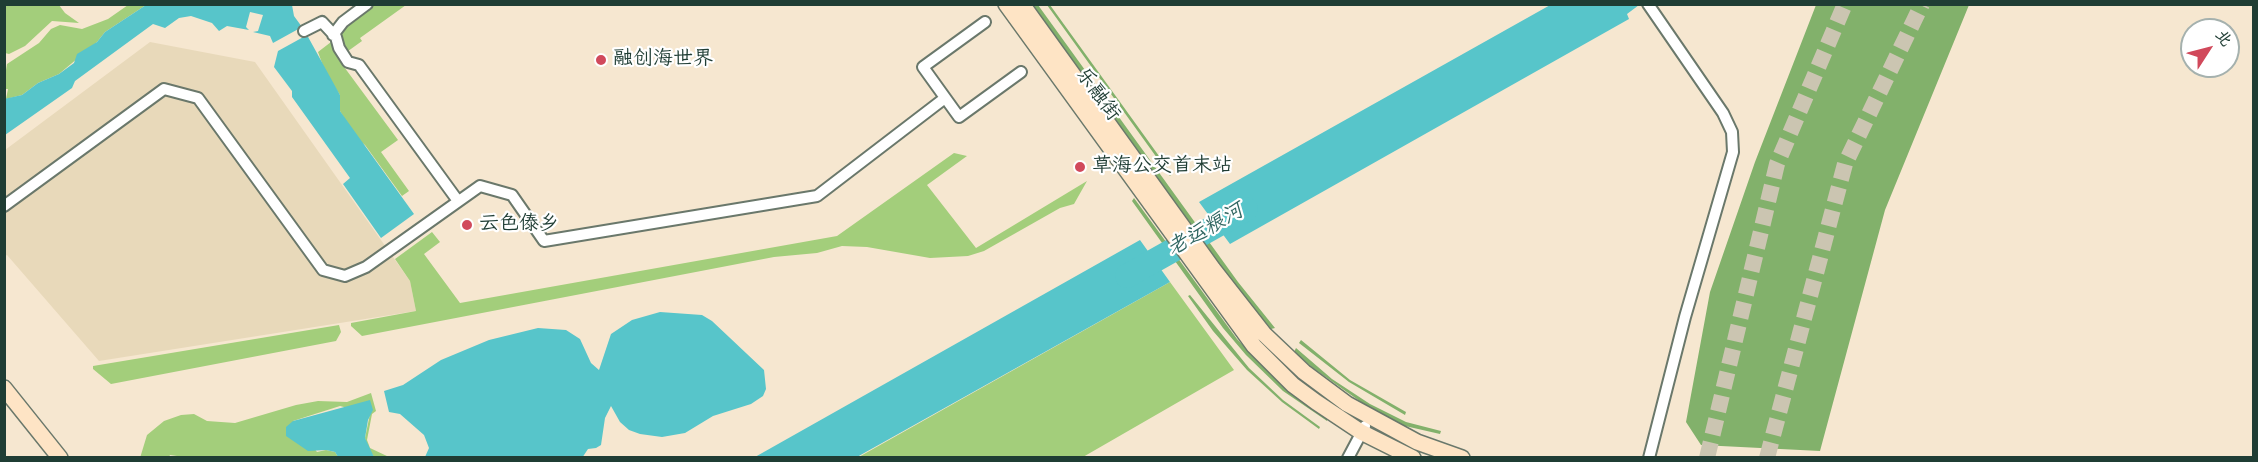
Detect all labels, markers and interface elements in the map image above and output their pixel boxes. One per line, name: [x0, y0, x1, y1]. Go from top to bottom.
north arrow: [2180, 18, 2240, 78]
text: 北: [2210, 26, 2237, 51]
place label: 融创海世界: [613, 48, 713, 72]
marker: 融创海世界: [594, 53, 608, 67]
street label: 乐融街: [1070, 64, 1124, 126]
place label: 草海公交首末站: [1092, 155, 1232, 179]
marker: 草海公交首末站: [1073, 160, 1087, 174]
water label: 老运粮河: [1163, 199, 1249, 263]
place label: 云色傣乡: [479, 213, 559, 237]
marker: 云色傣乡: [460, 218, 474, 232]

